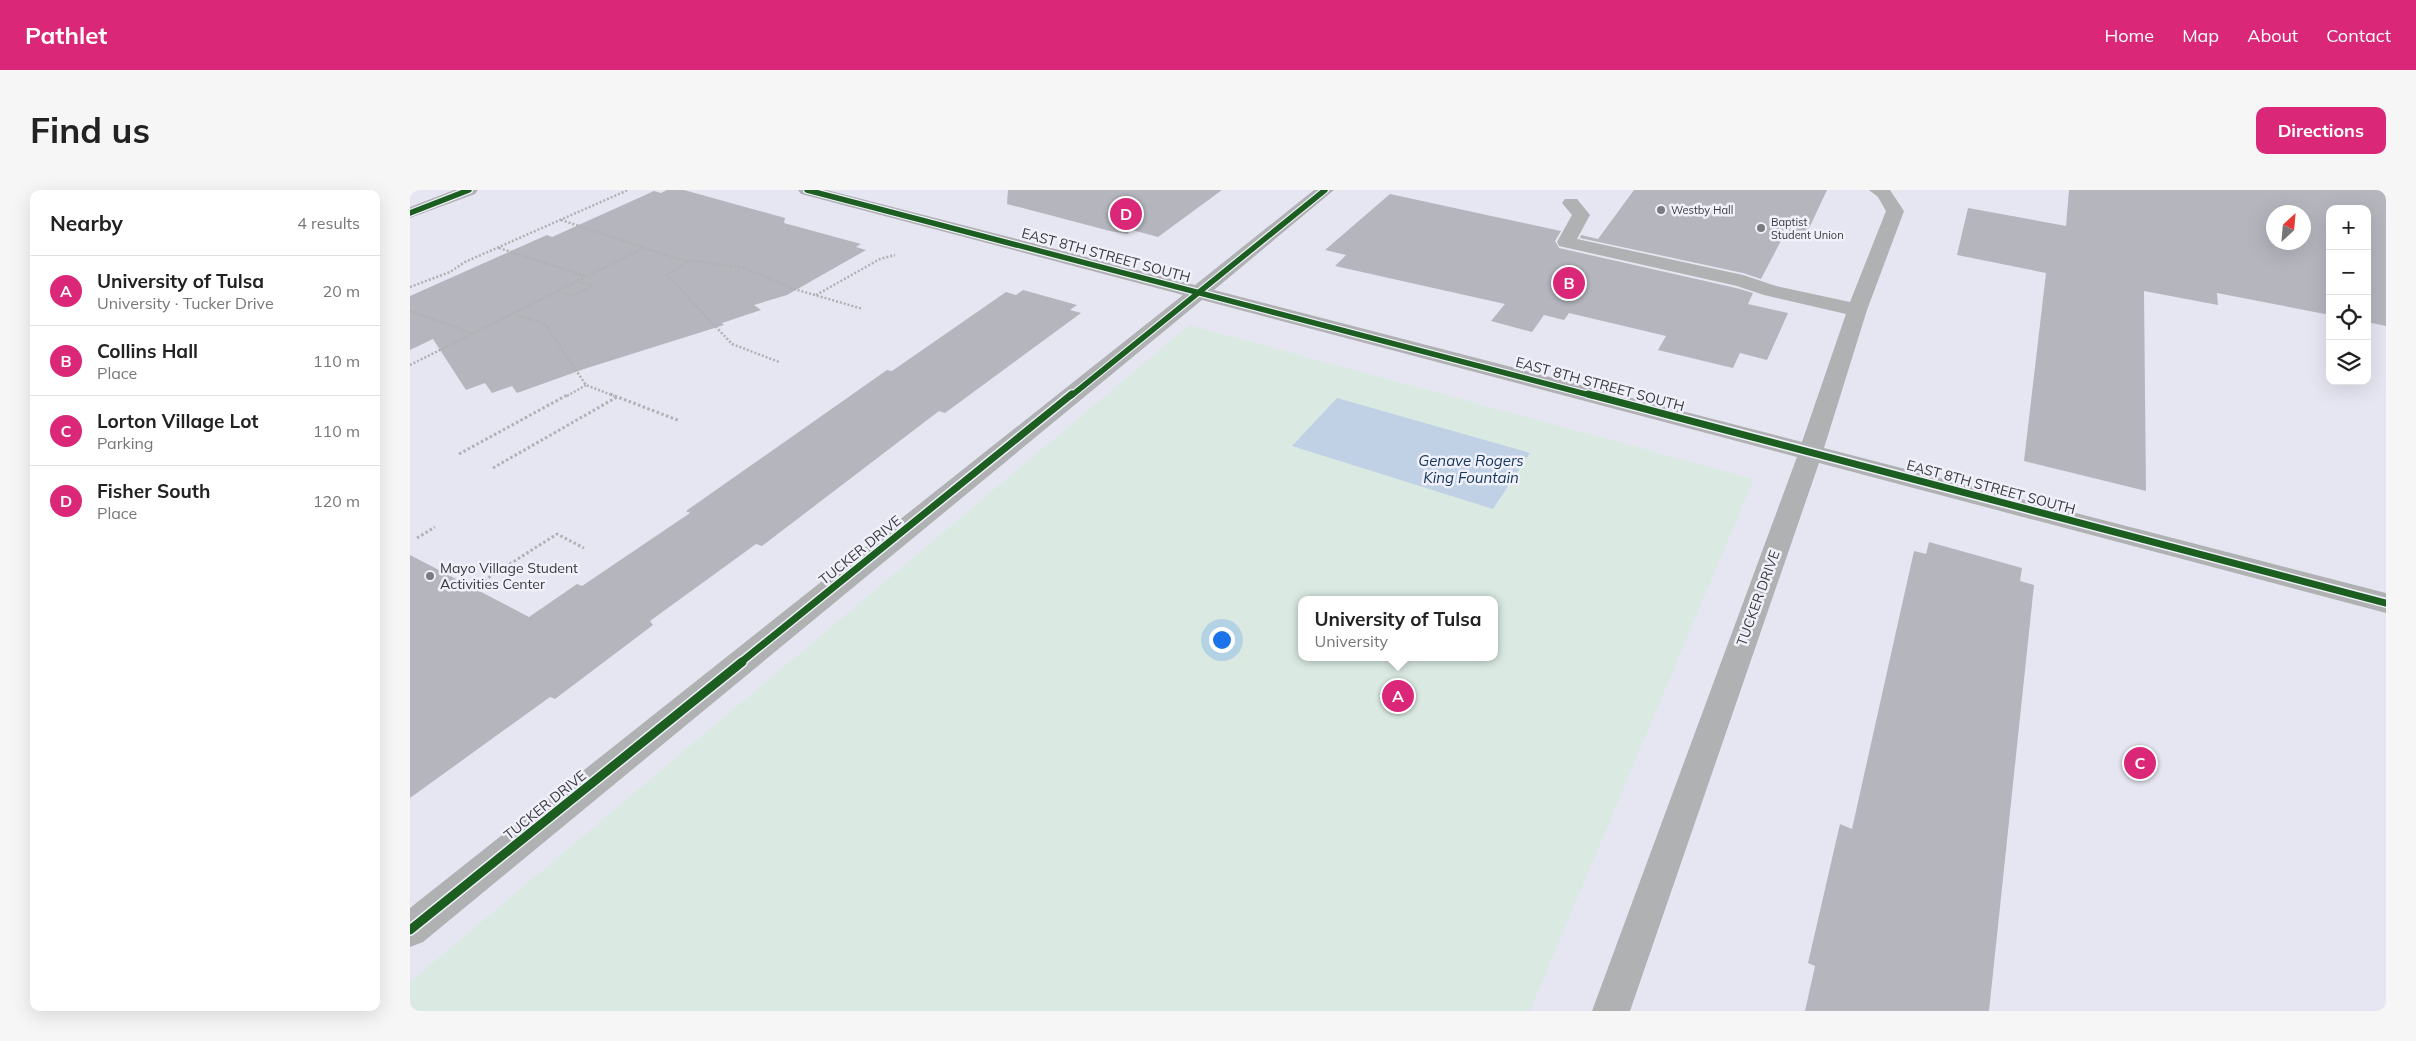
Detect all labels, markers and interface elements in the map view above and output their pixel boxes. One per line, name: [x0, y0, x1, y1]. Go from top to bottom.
text: Pathlet: [25, 20, 107, 50]
text: Home: [2104, 24, 2154, 47]
text: Map: [2182, 24, 2219, 47]
text: About: [2247, 24, 2298, 47]
text: Contact: [2326, 24, 2391, 47]
button: Directions: [2256, 107, 2386, 154]
text: Find us: [30, 108, 150, 152]
pin: D: [1110, 195, 1142, 233]
place label: Westby Hall: [1671, 203, 1733, 217]
marker: Westby Hall: [1655, 204, 1667, 216]
north arrow: [2266, 205, 2311, 250]
map controls: [2326, 205, 2371, 385]
button: +: [2326, 205, 2371, 250]
text: Nearby: [50, 210, 123, 236]
text: 4 results: [297, 213, 360, 233]
place label: Baptist Student Union: [1771, 215, 1844, 242]
marker: Baptist Student Union: [1755, 222, 1767, 234]
street label: EAST 8TH STREET SOUTH: [1020, 224, 1192, 286]
button: −: [2326, 250, 2371, 295]
pin: B: [1553, 264, 1585, 302]
text: University of Tulsa: [97, 269, 264, 293]
text: A: [60, 281, 72, 301]
text: 20 m: [323, 281, 360, 301]
text: University · Tucker Drive: [97, 293, 274, 313]
button: locate: [2326, 295, 2371, 340]
text: Collins Hall: [97, 339, 198, 363]
button: layers: [2326, 340, 2371, 385]
text: B: [60, 351, 72, 371]
text: 110 m: [313, 351, 360, 371]
street label: EAST 8TH STREET SOUTH: [1514, 353, 1686, 415]
text: Place: [97, 363, 137, 383]
text: Lorton Village Lot: [97, 409, 259, 433]
text: C: [61, 421, 71, 441]
text: 110 m: [313, 421, 360, 441]
text: Parking: [97, 433, 154, 453]
water label: Genave Rogers King Fountain: [1418, 451, 1524, 487]
street label: EAST 8TH STREET SOUTH: [1905, 456, 2077, 518]
text: Fisher South: [97, 479, 210, 503]
text: D: [60, 491, 72, 511]
text: 120 m: [313, 491, 360, 511]
text: Place: [97, 503, 137, 523]
street label: TUCKER DRIVE: [815, 511, 905, 589]
street label: TUCKER DRIVE: [1732, 548, 1784, 648]
place label: Mayo Village Student Activities Center: [440, 559, 578, 593]
marker: Mayo Village Student Activities Center: [424, 570, 436, 582]
popup: [1298, 596, 1498, 661]
text: University of Tulsa: [1314, 607, 1482, 631]
your location: [1209, 627, 1235, 653]
text: University: [1314, 631, 1388, 651]
pin: A: [1382, 677, 1414, 715]
pin: C: [2124, 744, 2156, 782]
street label: TUCKER DRIVE: [500, 766, 590, 844]

